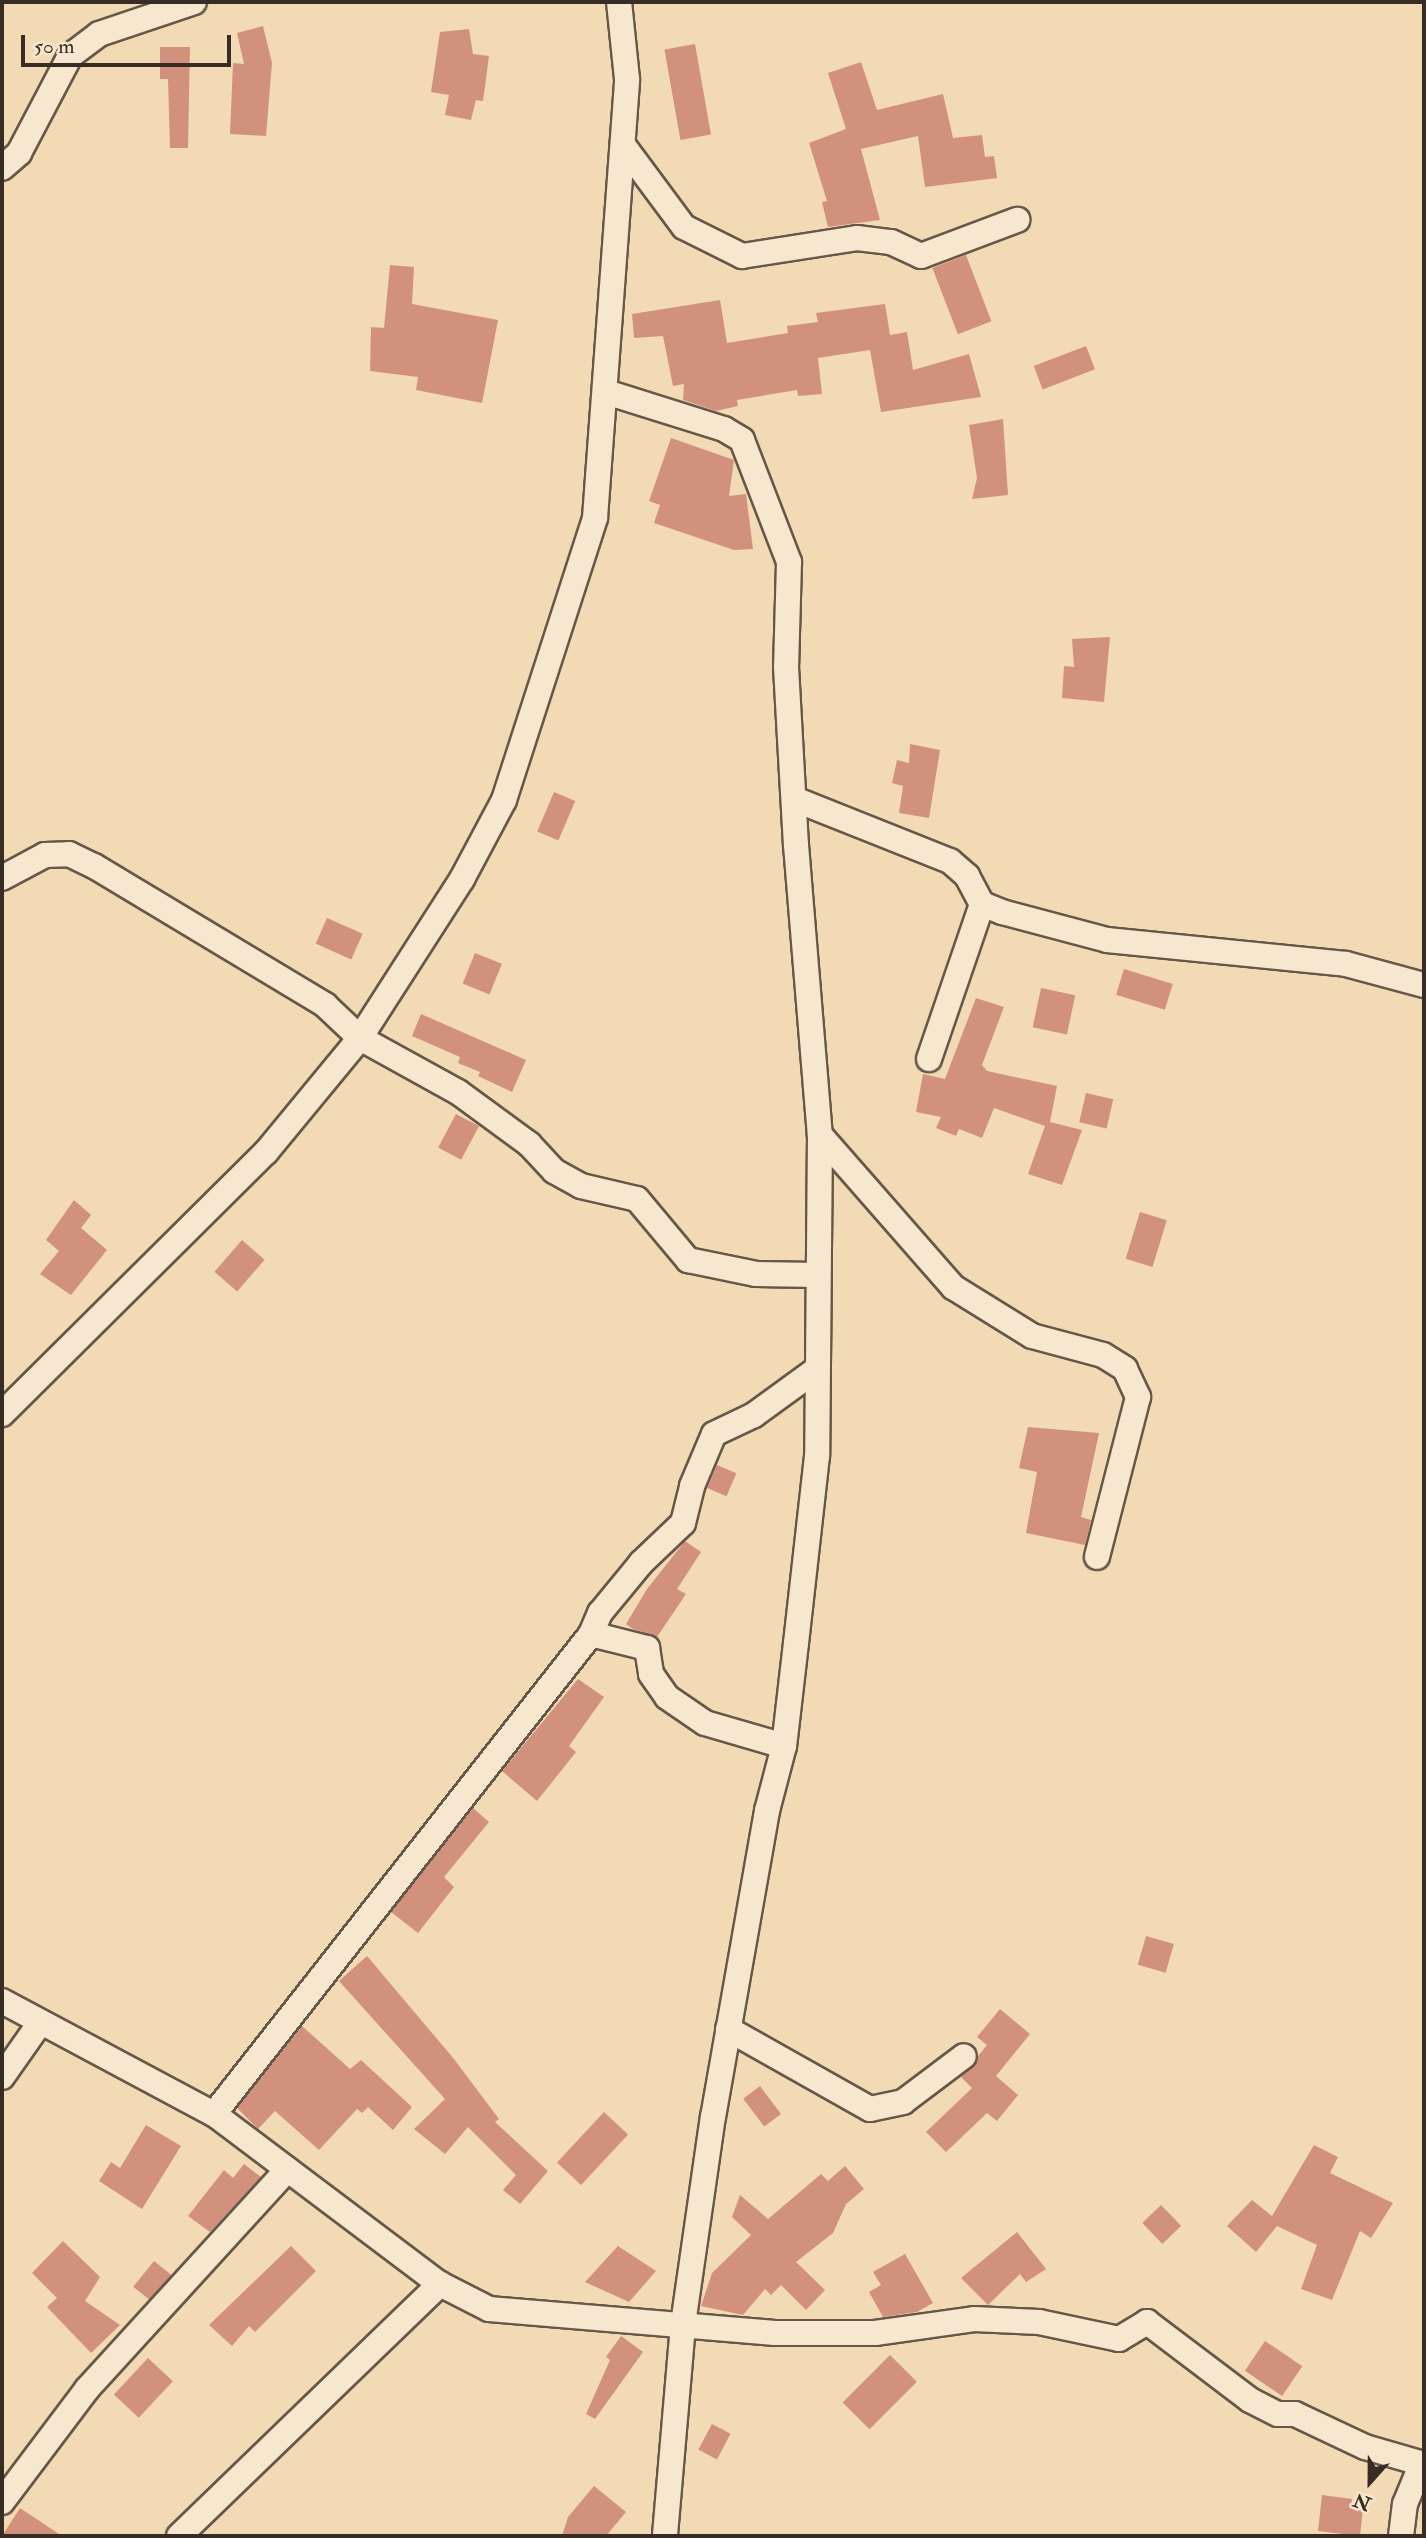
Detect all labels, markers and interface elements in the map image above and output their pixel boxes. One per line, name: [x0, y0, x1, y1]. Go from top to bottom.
scale bar: [24, 21, 234, 65]
text: 50 m: [34, 33, 75, 60]
north arrow: [1335, 2447, 1405, 2517]
text: N: [1350, 2487, 1375, 2516]

